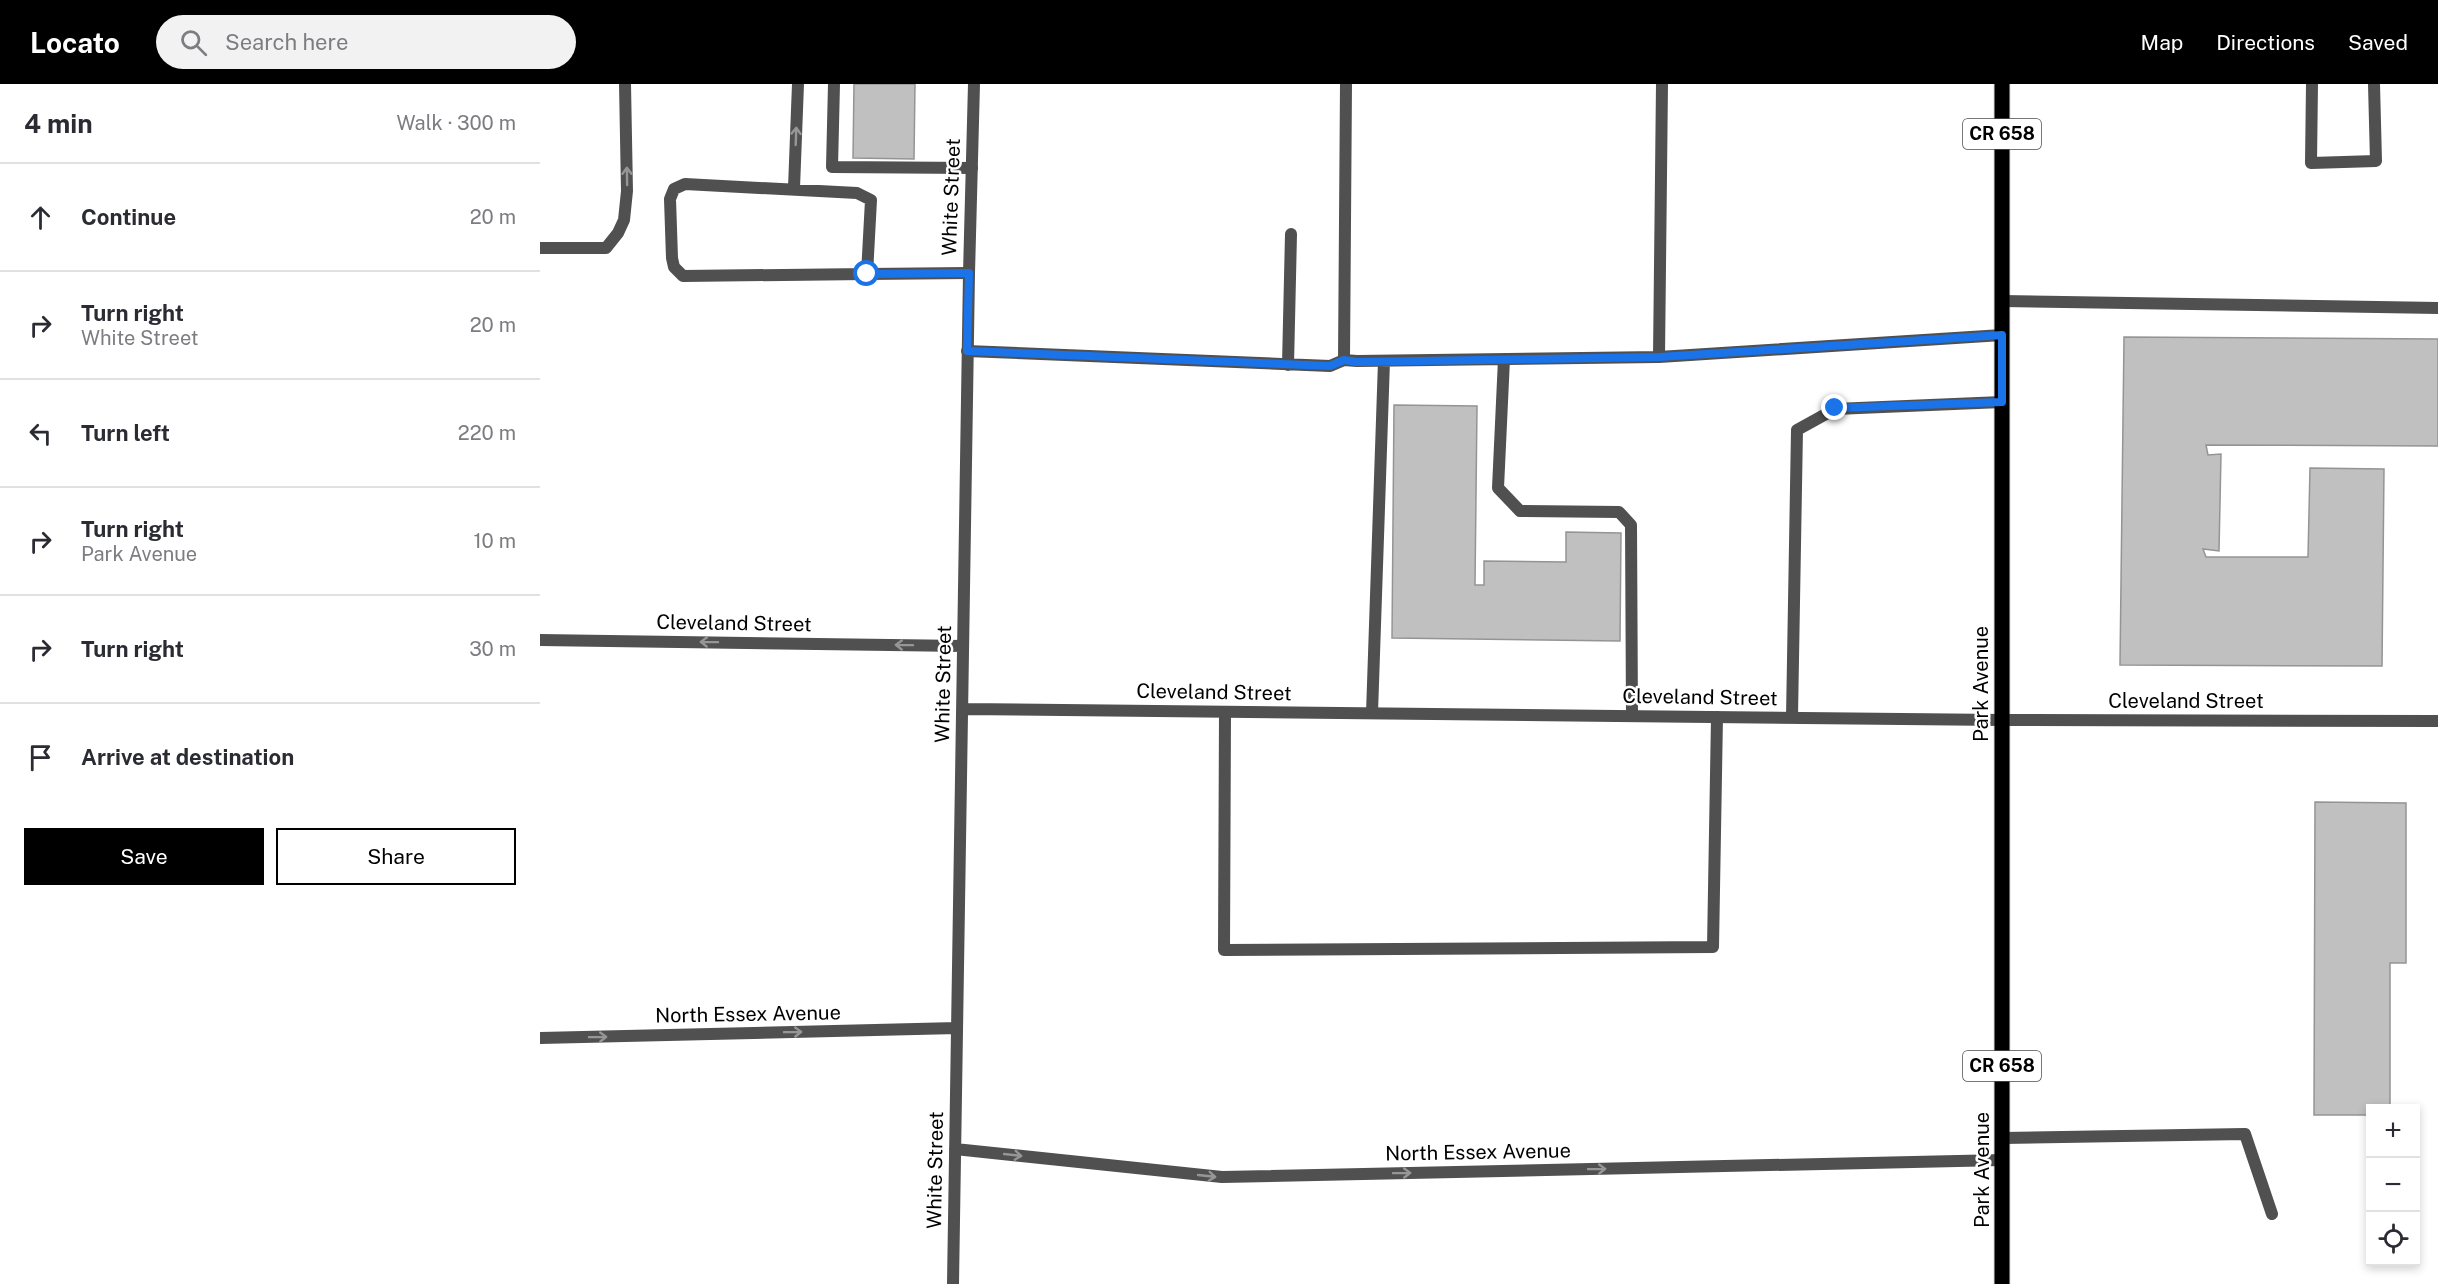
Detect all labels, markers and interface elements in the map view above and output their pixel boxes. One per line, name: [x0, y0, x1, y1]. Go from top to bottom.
search box: [156, 15, 576, 69]
text: Locato: [30, 26, 120, 59]
icon: search: [177, 26, 210, 59]
text: Search here: [225, 29, 348, 55]
text: Map: [2141, 30, 2183, 55]
text: Directions: [2216, 30, 2315, 55]
text: Saved: [2348, 30, 2408, 55]
text: 4 min: [24, 108, 93, 139]
text: Walk · 300 m: [396, 111, 516, 135]
road number: CR 658: [1963, 119, 2041, 149]
one-way arrow: [791, 127, 802, 147]
street label: White Street: [937, 138, 965, 256]
one-way arrow: [621, 166, 633, 186]
icon: ahead: [24, 201, 57, 234]
text: Continue: [81, 204, 176, 230]
text: 20 m: [470, 205, 516, 229]
route start: [853, 260, 879, 286]
text: Turn right: [81, 300, 184, 326]
icon: right: [24, 309, 57, 342]
text: 20 m: [470, 313, 516, 337]
text: White Street: [81, 326, 199, 350]
route end: [1821, 394, 1847, 420]
icon: left: [24, 417, 57, 450]
text: Turn left: [81, 420, 170, 446]
text: 220 m: [458, 421, 516, 445]
text: Turn right: [81, 516, 184, 542]
icon: right: [24, 525, 57, 558]
text: 10 m: [473, 529, 516, 553]
text: Park Avenue: [81, 542, 197, 566]
street label: Cleveland Street: [656, 610, 812, 636]
street label: White Street: [930, 625, 956, 743]
street label: Park Avenue: [1969, 626, 1993, 742]
icon: right: [24, 633, 57, 666]
text: Turn right: [81, 636, 184, 662]
text: 30 m: [469, 637, 516, 661]
one-way arrow: [700, 637, 720, 648]
one-way arrow: [895, 639, 915, 651]
street label: Cleveland Street: [1136, 679, 1292, 705]
street label: Cleveland Street: [1622, 684, 1778, 710]
street label: Cleveland Street: [2108, 689, 2264, 713]
icon: arrive: [24, 741, 57, 774]
text: Arrive at destination: [81, 744, 294, 770]
button: Save: [24, 828, 264, 885]
button: Share: [276, 828, 516, 885]
street label: North Essex Avenue: [655, 1000, 841, 1028]
one-way arrow: [783, 1026, 803, 1038]
one-way arrow: [588, 1031, 608, 1042]
road number: CR 658: [1963, 1051, 2041, 1081]
map controls: [2366, 1104, 2420, 1266]
button: +: [2366, 1104, 2420, 1158]
street label: White Street: [922, 1111, 948, 1229]
street label: Park Avenue: [1970, 1112, 1994, 1228]
street label: North Essex Avenue: [1385, 1138, 1571, 1166]
one-way arrow: [1003, 1150, 1023, 1161]
button: −: [2366, 1158, 2420, 1212]
one-way arrow: [1586, 1163, 1606, 1175]
one-way arrow: [1391, 1168, 1411, 1179]
one-way arrow: [1197, 1171, 1216, 1182]
button: locate: [2366, 1212, 2420, 1266]

